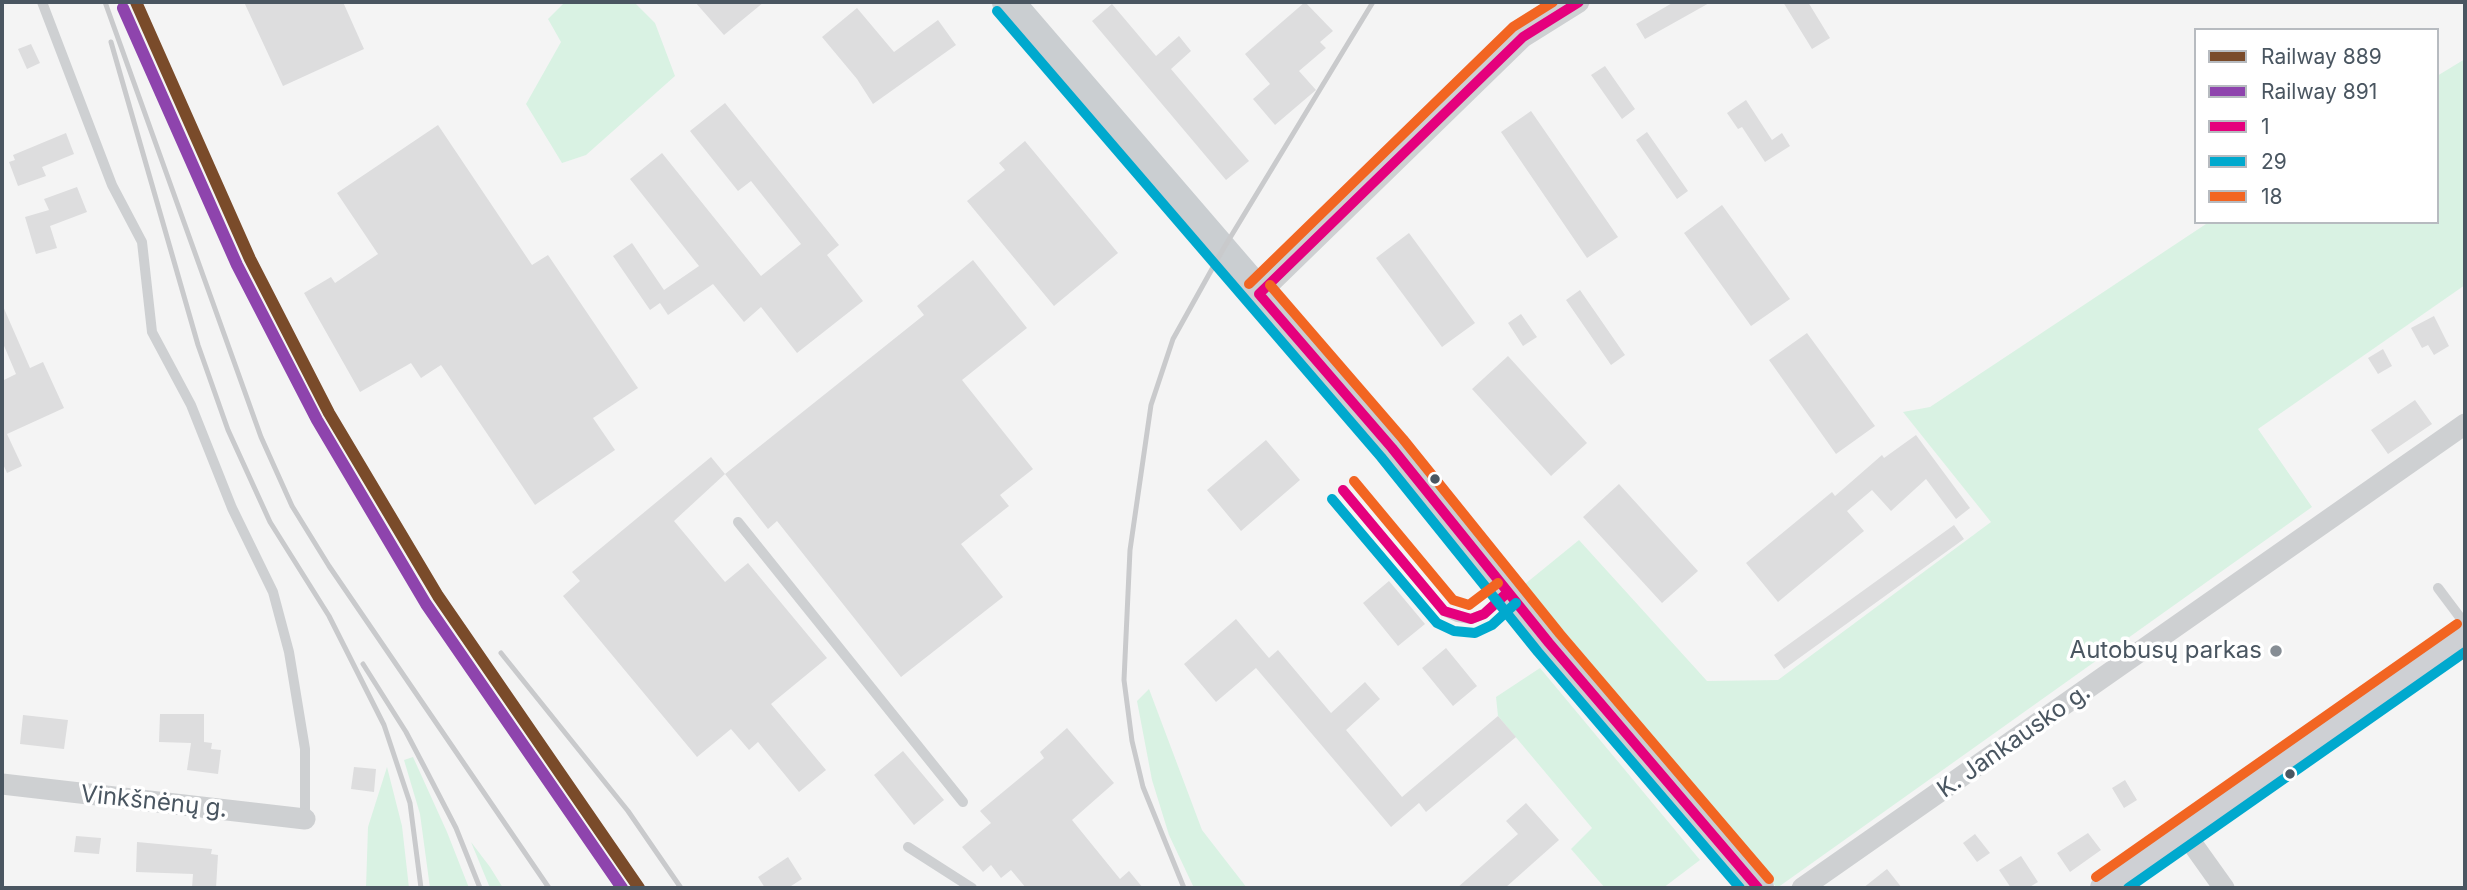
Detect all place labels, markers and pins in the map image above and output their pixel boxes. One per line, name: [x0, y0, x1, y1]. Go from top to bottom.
unlabelled marker: [1428, 472, 1442, 486]
place label: Autobusų parkas: [2070, 637, 2262, 665]
marker: Autobusų parkas: [2268, 643, 2284, 659]
unlabelled marker: [2283, 767, 2297, 781]

